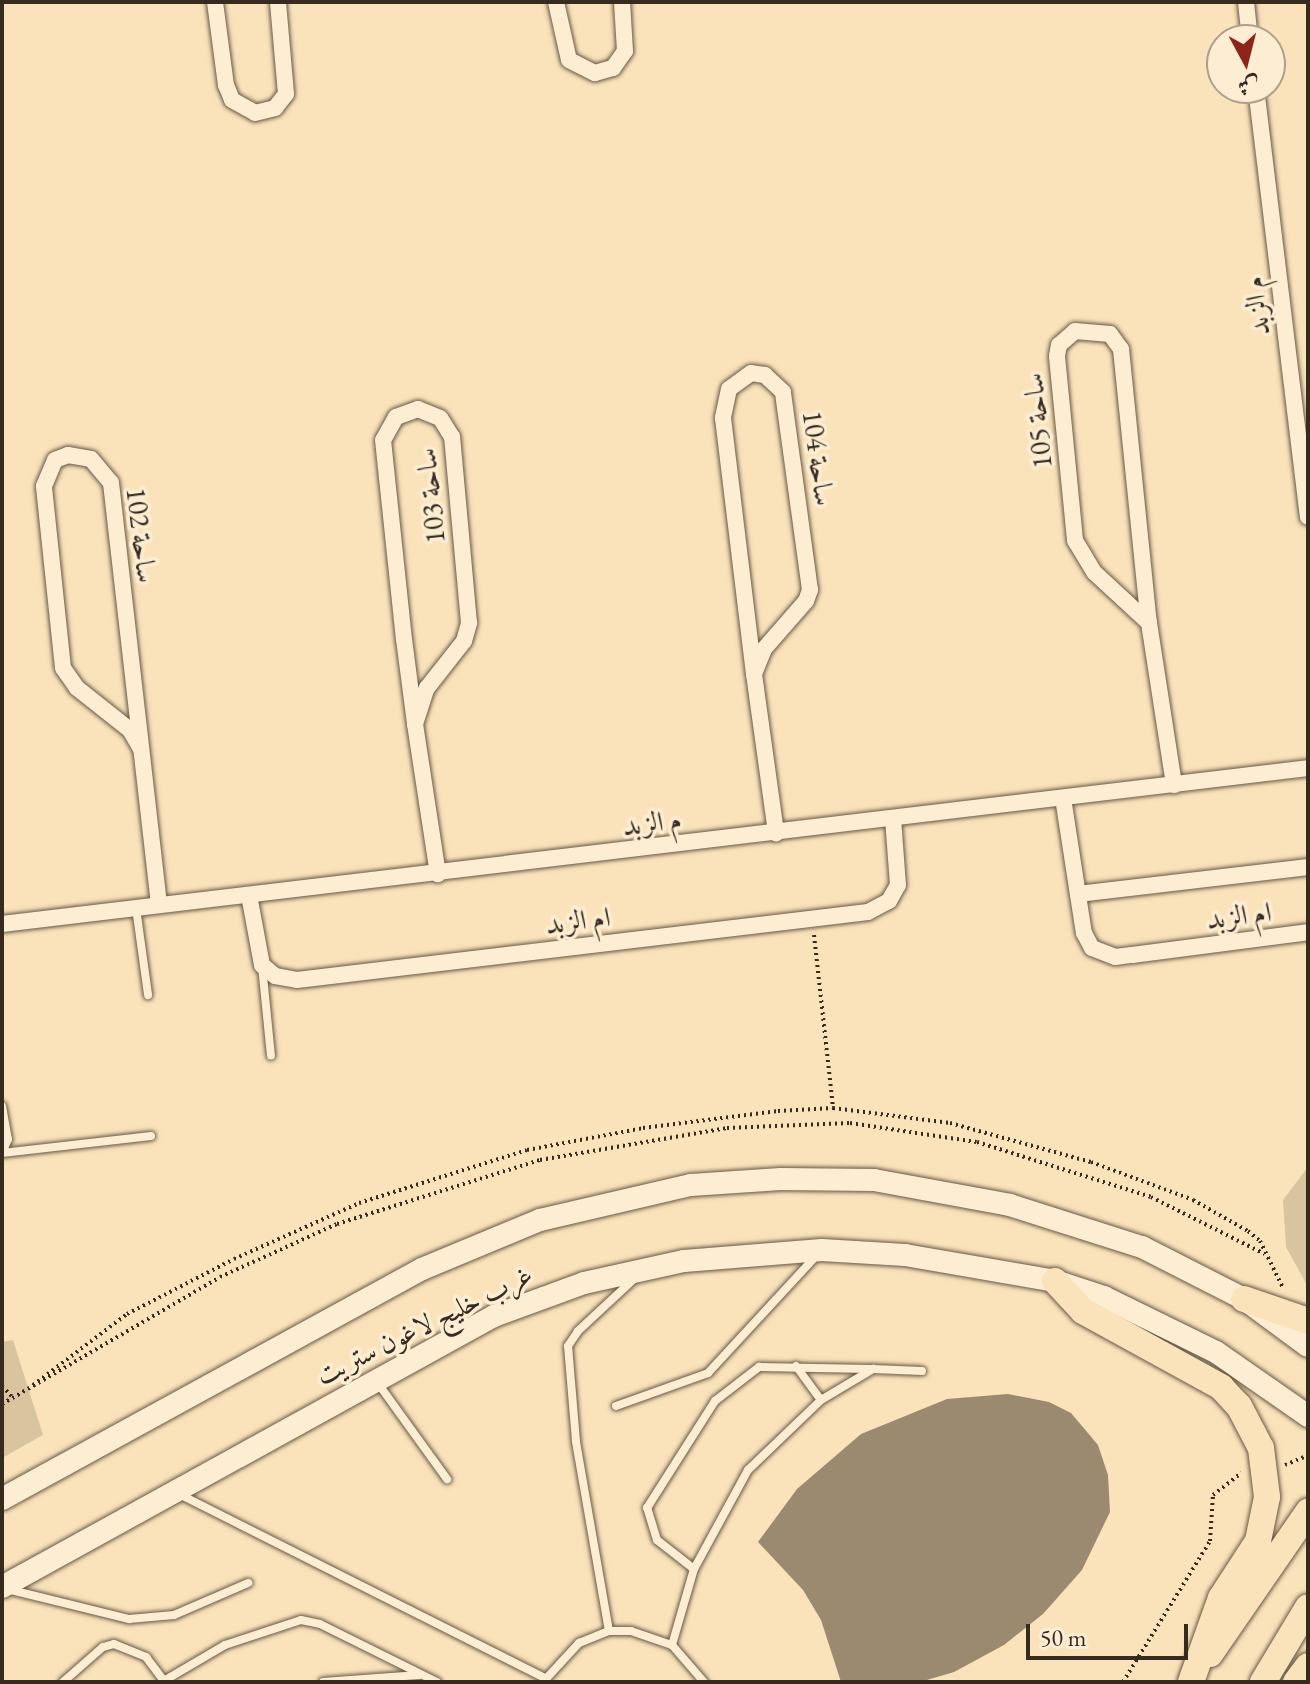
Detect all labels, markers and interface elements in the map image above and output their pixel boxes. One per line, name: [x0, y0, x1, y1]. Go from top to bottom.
north arrow: [1206, 24, 1286, 104]
text: ش: [1236, 71, 1261, 102]
street label: م الزبد: [1236, 275, 1276, 337]
street label: ساحة 105: [1015, 372, 1059, 470]
street label: ساحة 104: [796, 408, 842, 508]
street label: ساحة 103: [408, 447, 452, 545]
street label: ساحة 102: [119, 485, 165, 585]
street label: م الزبد: [621, 802, 683, 842]
street label: ام الزبد: [1205, 894, 1273, 936]
street label: ام الزبد: [544, 899, 612, 941]
street label: غرب خليج لاغون ستريت: [310, 1257, 538, 1391]
scale bar: [1030, 1608, 1192, 1658]
text: 50 m: [1040, 1622, 1087, 1653]

